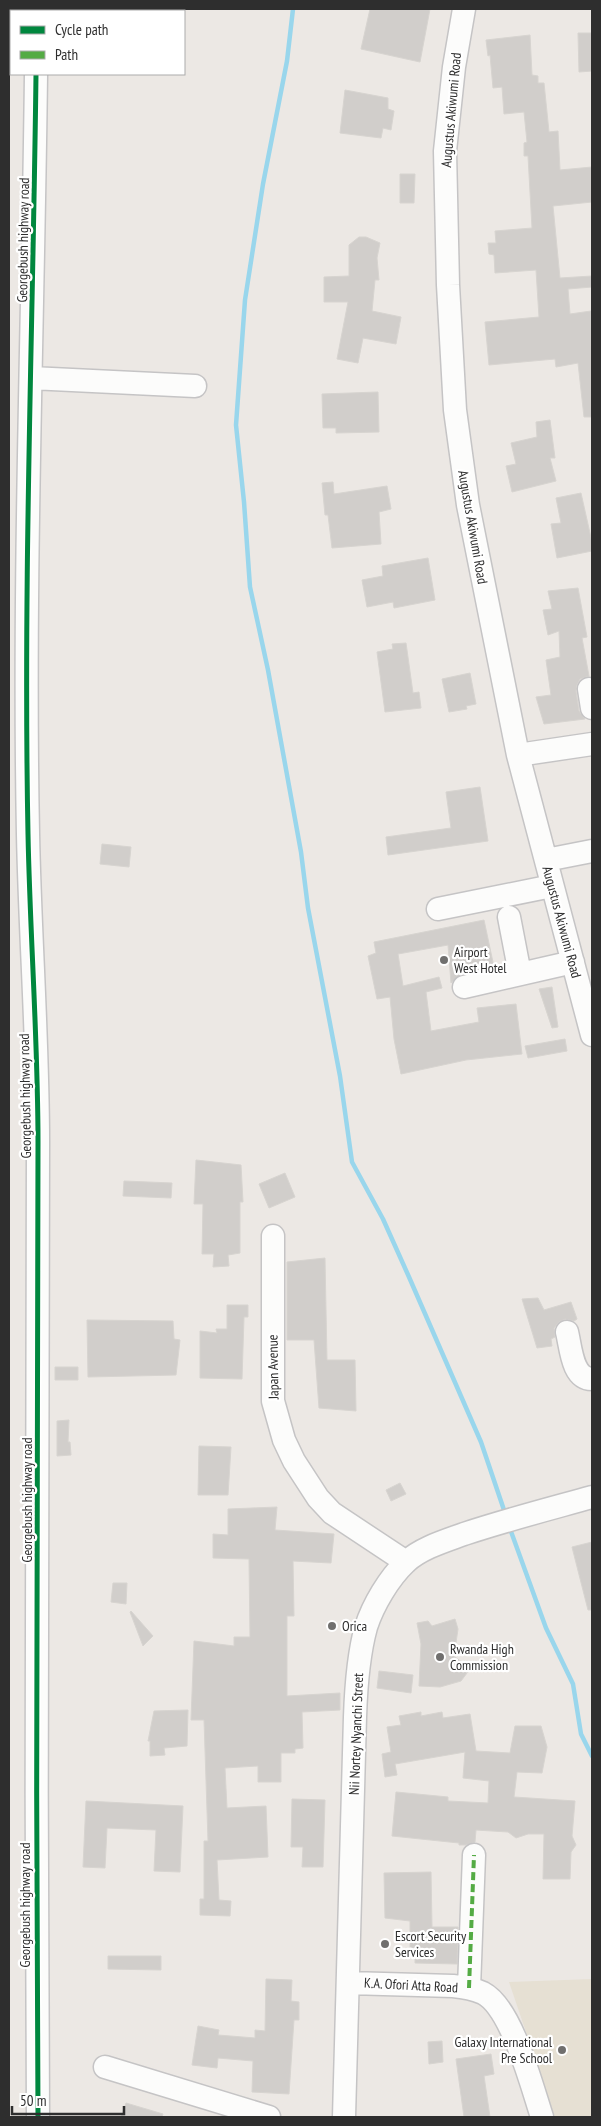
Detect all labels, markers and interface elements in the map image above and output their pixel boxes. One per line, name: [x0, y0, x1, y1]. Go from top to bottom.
legend: [10, 10, 185, 75]
text: Cycle path: [55, 20, 108, 39]
text: Path: [55, 45, 78, 64]
street label: Augustus Akiwumi Road: [437, 52, 465, 168]
street label: Georgebush highway road: [13, 177, 33, 303]
street label: Augustus Akiwumi Road: [454, 469, 492, 585]
street label: Augustus Akiwumi Road: [538, 864, 586, 980]
place label: Airport West Hotel: [454, 943, 507, 977]
marker: Airport West Hotel: [438, 954, 450, 966]
street label: Georgebush highway road: [15, 1033, 35, 1159]
street label: Japan Avenue: [263, 1334, 283, 1401]
street label: Georgebush highway road: [18, 1438, 36, 1562]
place label: Orica: [342, 1617, 367, 1635]
marker: Orica: [326, 1620, 338, 1632]
place label: Rwanda High Commission: [450, 1640, 514, 1674]
marker: Rwanda High Commission: [434, 1651, 446, 1663]
street label: Nii Nortey Nyanchi Street: [345, 1673, 367, 1795]
street label: Georgebush highway road: [16, 1843, 34, 1967]
place label: Escort Security Services: [395, 1927, 467, 1961]
marker: Escort Security Services: [379, 1938, 391, 1950]
street label: K.A. Ofori Atta Road: [364, 1974, 458, 1996]
place label: Galaxy International Pre School: [455, 2033, 553, 2067]
marker: Galaxy International Pre School: [556, 2044, 568, 2056]
scale bar: [12, 2084, 125, 2116]
text: 50 m: [20, 2091, 46, 2110]

